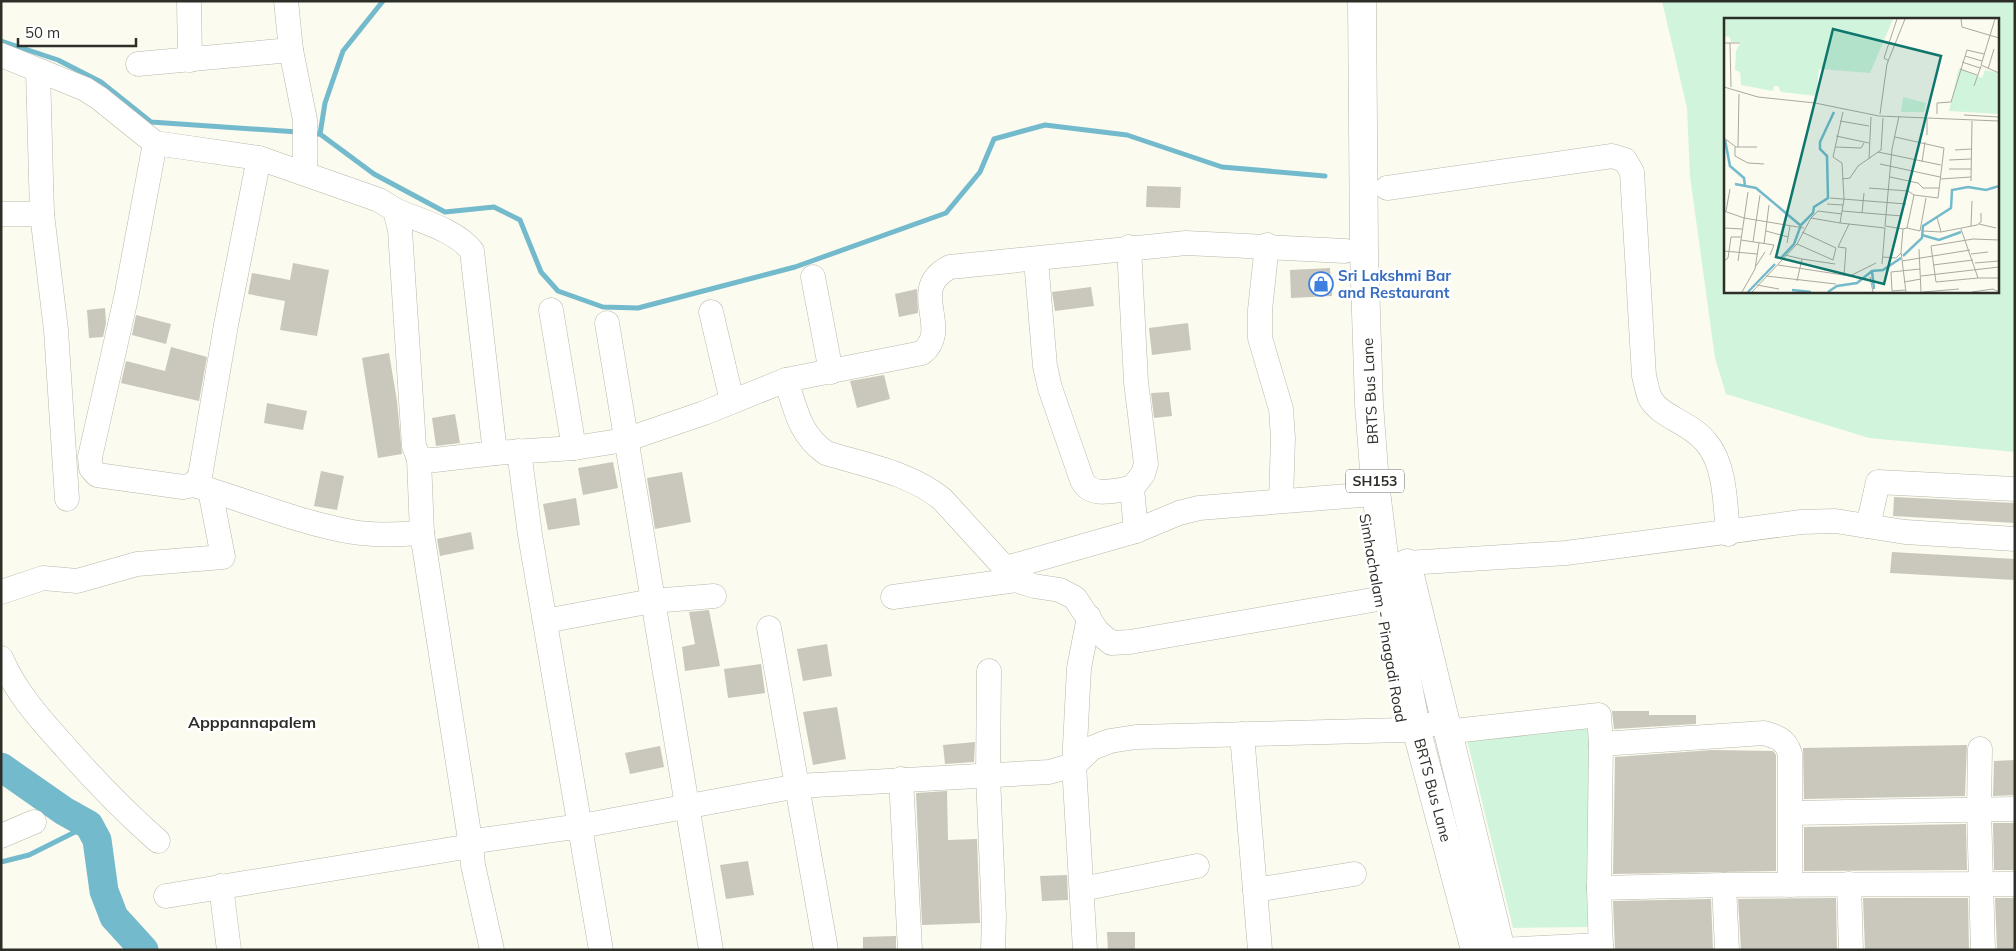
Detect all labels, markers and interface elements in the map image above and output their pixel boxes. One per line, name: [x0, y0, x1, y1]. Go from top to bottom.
scale bar: [18, 15, 135, 47]
inset map: [1724, 18, 1998, 292]
text: 50 m: [25, 23, 60, 42]
place label: Sri Lakshmi Bar and Restaurant: [1338, 266, 1451, 302]
shop icon: Sri Lakshmi Bar and Restaurant: [1308, 271, 1334, 297]
street label: BRTS Bus Lane: [1358, 337, 1382, 445]
road number: SH153: [1346, 470, 1404, 492]
street label: Simhachalam - Pinagadi Road: [1355, 512, 1411, 724]
district label: Apppannapalem: [188, 712, 316, 732]
street label: BRTS Bus Lane: [1410, 736, 1456, 844]

